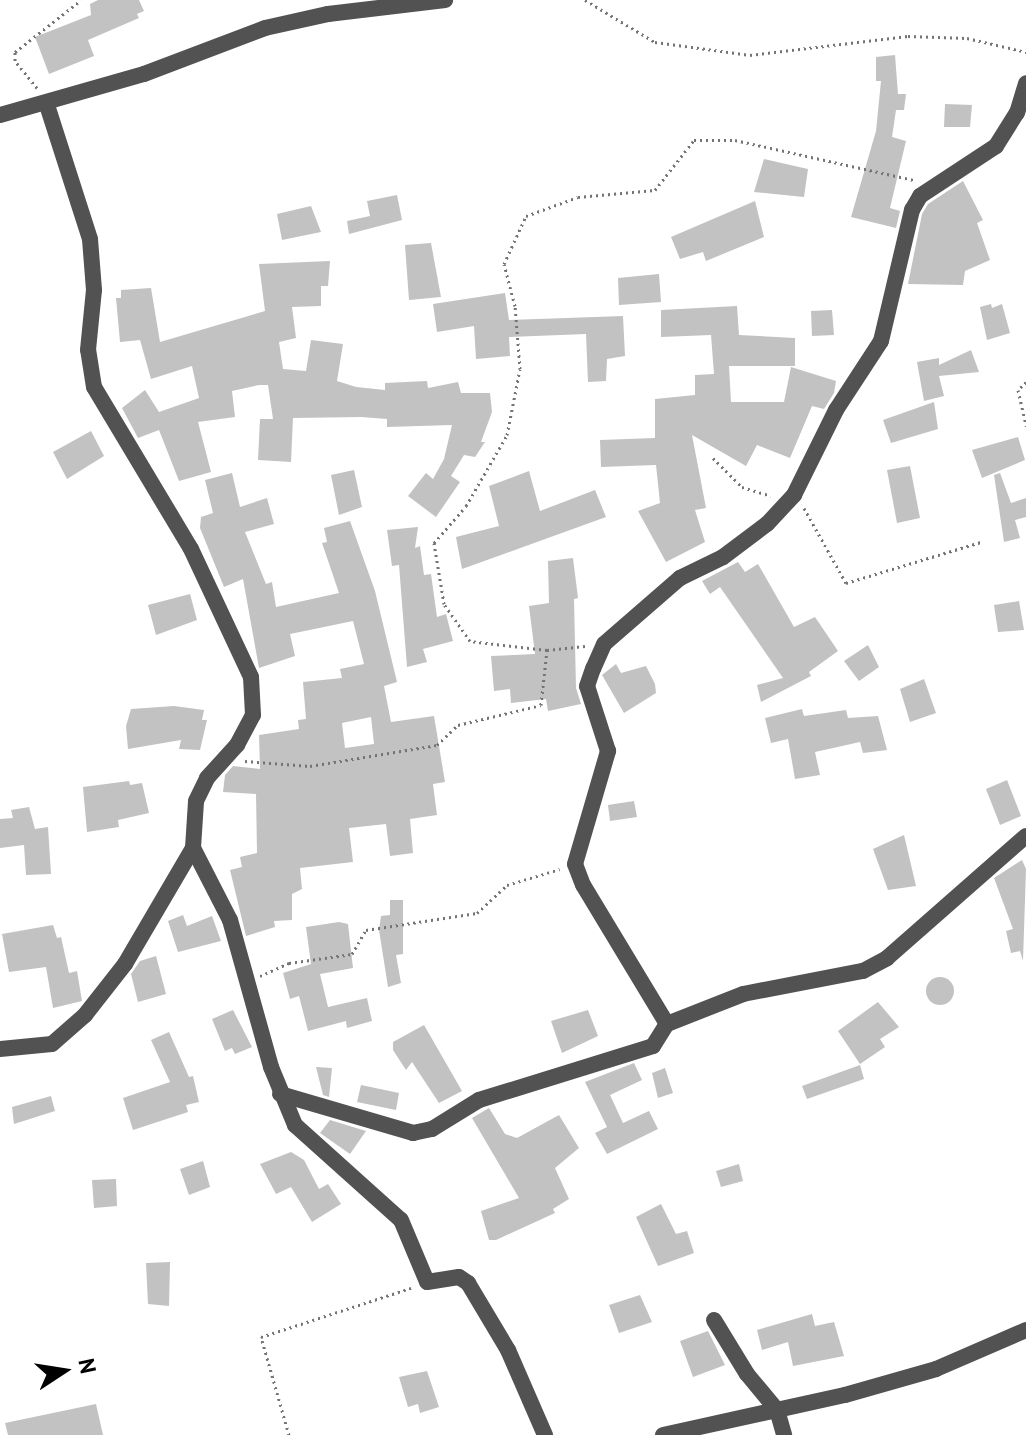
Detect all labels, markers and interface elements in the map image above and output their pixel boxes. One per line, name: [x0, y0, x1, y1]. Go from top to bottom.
north arrow: [24, 1331, 104, 1411]
text: N: [72, 1356, 103, 1376]

